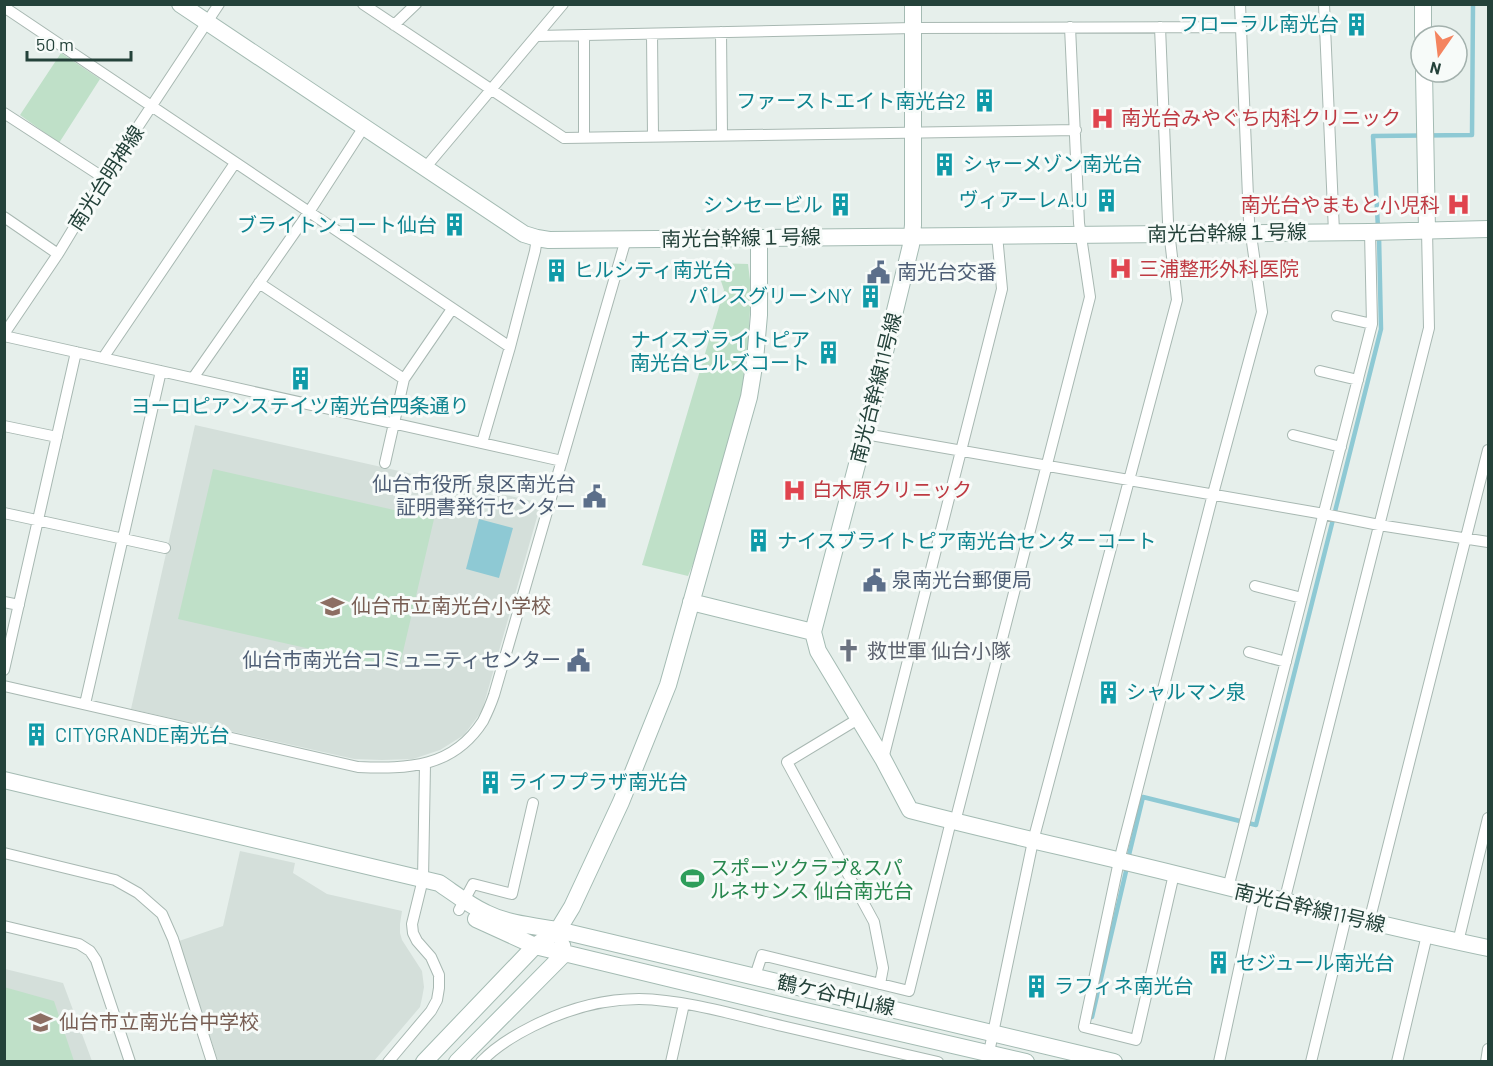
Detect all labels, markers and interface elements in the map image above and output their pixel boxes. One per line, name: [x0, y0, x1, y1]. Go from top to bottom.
place label: フローラル南光台: [1179, 11, 1339, 35]
building icon: フローラル南光台: [1344, 11, 1370, 37]
scale bar: [27, 24, 130, 62]
north arrow: [1409, 24, 1469, 84]
text: 50 m: [36, 33, 74, 55]
text: N: [1428, 59, 1443, 80]
place label: ファーストエイト南光台2: [736, 88, 966, 112]
building icon: ファーストエイト南光台2: [971, 88, 997, 114]
hospital icon: 南光台みやぐち内科クリニック: [1090, 105, 1116, 131]
place label: 南光台みやぐち内科クリニック: [1121, 105, 1401, 129]
street label: 南光台明神線: [62, 121, 148, 234]
building icon: シャーメゾン南光台: [932, 151, 958, 177]
place label: シャーメゾン南光台: [963, 151, 1142, 175]
place label: ヴィアーレA.U: [959, 187, 1088, 211]
building icon: ヴィアーレA.U: [1093, 187, 1119, 213]
place label: シンセービル: [703, 192, 823, 216]
building icon: シンセービル: [828, 192, 854, 218]
place label: 南光台やまもと小児科: [1240, 192, 1440, 216]
hospital icon: 南光台やまもと小児科: [1445, 192, 1471, 218]
place label: ブライトンコート仙台: [237, 212, 437, 236]
building icon: ブライトンコート仙台: [442, 212, 468, 238]
street label: 南光台幹線１号線: [1147, 219, 1307, 245]
street label: 南光台幹線１号線: [661, 224, 821, 250]
hospital icon: 三浦整形外科医院: [1108, 256, 1134, 282]
place label: 三浦整形外科医院: [1139, 256, 1299, 280]
building icon: ヒルシティ南光台: [543, 257, 569, 283]
place label: ヒルシティ南光台: [574, 257, 733, 281]
public building icon: 南光台交番: [866, 259, 892, 285]
place label: 南光台交番: [897, 259, 997, 283]
place label: パレスグリーンNY: [688, 283, 852, 307]
building icon: パレスグリーンNY: [857, 283, 883, 309]
street label: 南光台幹線11号線: [845, 310, 905, 465]
place label: ナイスブライトピア 南光台ヒルズコート: [630, 327, 810, 374]
building icon: ナイスブライトピア 南光台ヒルズコート: [815, 339, 841, 365]
building icon: ヨーロピアンステイツ南光台四条通り: [287, 366, 313, 392]
place label: ヨーロピアンステイツ南光台四条通り: [131, 393, 469, 417]
place label: 仙台市役所 泉区南光台 証明書発行センター: [372, 471, 576, 518]
hospital icon: 白木原クリニック: [781, 477, 807, 503]
place label: 白木原クリニック: [812, 477, 972, 501]
public building icon: 仙台市役所 泉区南光台 証明書発行センター: [581, 483, 607, 509]
building icon: ナイスブライトピア南光台センターコート: [746, 528, 772, 554]
place label: ナイスブライトピア南光台センターコート: [777, 528, 1156, 552]
public building icon: 泉南光台郵便局: [861, 567, 887, 593]
place label: 泉南光台郵便局: [892, 567, 1032, 591]
school or university icon: 仙台市立南光台小学校: [320, 593, 346, 619]
place label: 仙台市立南光台小学校: [351, 593, 551, 617]
church icon: 救世軍 仙台小隊: [836, 638, 862, 664]
place label: 救世軍 仙台小隊: [867, 638, 1011, 662]
place label: 仙台市南光台コミュニティセンター: [242, 647, 561, 671]
public building icon: 仙台市南光台コミュニティセンター: [566, 647, 592, 673]
building icon: シャルマン泉: [1095, 679, 1121, 705]
place label: シャルマン泉: [1126, 679, 1246, 703]
building icon: CITYGRANDE南光台: [24, 722, 50, 748]
place label: CITYGRANDE南光台: [55, 722, 230, 746]
building icon: ライフプラザ南光台: [477, 769, 503, 795]
place label: ライフプラザ南光台: [508, 769, 688, 793]
place label: スポーツクラブ&スパ ルネサンス 仙台南光台: [710, 855, 914, 902]
sports icon: スポーツクラブ&スパ ルネサンス 仙台南光台: [679, 866, 705, 892]
street label: 南光台幹線11号線: [1232, 878, 1388, 936]
building icon: セジュール南光台: [1205, 950, 1231, 976]
place label: セジュール南光台: [1236, 950, 1395, 974]
street label: 鶴ケ谷中山線: [775, 969, 897, 1019]
building icon: ラフィネ南光台: [1023, 973, 1049, 999]
place label: ラフィネ南光台: [1054, 973, 1194, 997]
school or university icon: 仙台市立南光台中学校: [28, 1009, 54, 1035]
place label: 仙台市立南光台中学校: [59, 1009, 259, 1033]

